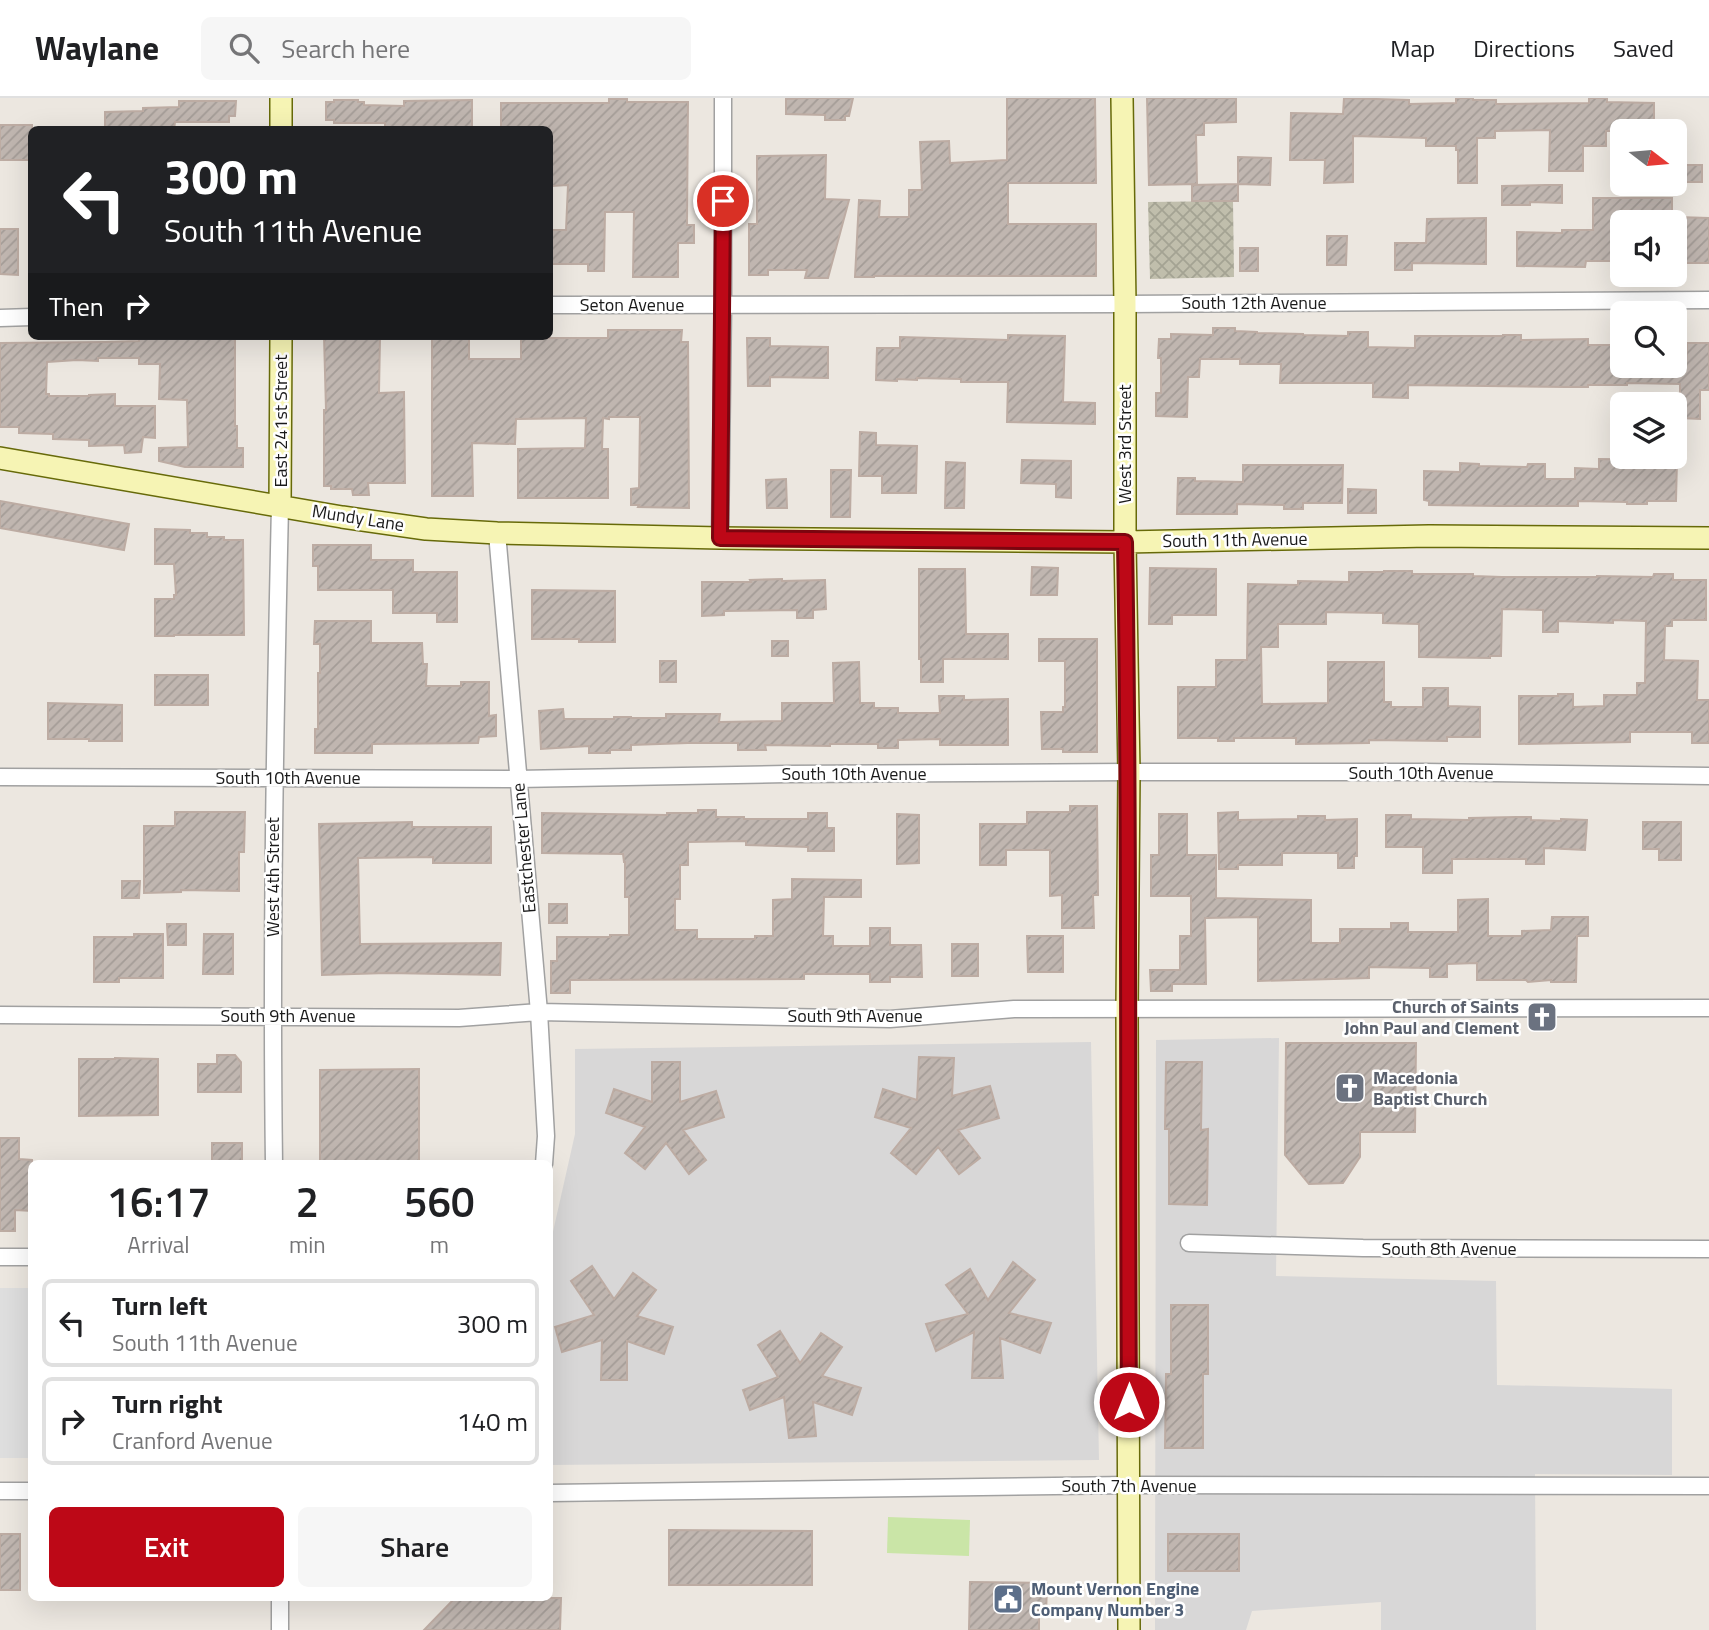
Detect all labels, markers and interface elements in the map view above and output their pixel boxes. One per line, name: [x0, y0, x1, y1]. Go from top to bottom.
search box: [201, 17, 691, 80]
text: Waylane: [35, 23, 159, 73]
icon: search: [225, 29, 263, 67]
text: Search here: [281, 29, 410, 68]
text: Map: [1390, 30, 1435, 66]
text: Directions: [1473, 30, 1575, 66]
text: Saved: [1613, 30, 1674, 66]
north arrow: [1610, 119, 1687, 196]
map controls: [1610, 119, 1687, 469]
text: 300 m: [164, 138, 298, 213]
icon: left: [49, 154, 140, 245]
pin: [693, 171, 753, 231]
icon: arrive: [704, 182, 742, 220]
text: South 11th Avenue: [164, 206, 422, 254]
button: sound: [1610, 210, 1687, 287]
text: Then: [49, 287, 104, 326]
icon: right: [118, 287, 156, 325]
street label: South 12th Avenue: [1181, 289, 1327, 316]
street label: Seton Avenue: [580, 291, 684, 318]
button: search: [1610, 301, 1687, 378]
street label: East 241st Street: [267, 354, 294, 487]
street label: West 3rd Street: [1111, 384, 1138, 504]
button: layers: [1610, 392, 1687, 469]
street label: Mundy Lane: [310, 497, 406, 538]
street label: South 11th Avenue: [1162, 525, 1308, 554]
street label: South 10th Avenue: [1348, 759, 1494, 786]
street label: South 10th Avenue: [781, 760, 927, 787]
street label: South 10th Avenue: [215, 764, 361, 791]
street label: Eastchester Lane: [504, 782, 543, 914]
street label: West 4th Street: [259, 816, 286, 937]
place label: Church of Saints John Paul and Clement: [1344, 993, 1519, 1041]
church icon: Church of Saints John Paul and Clement: [1525, 1000, 1559, 1034]
street label: South 9th Avenue: [220, 1002, 356, 1029]
street label: South 9th Avenue: [787, 1002, 923, 1029]
place label: Macedonia Baptist Church: [1373, 1064, 1488, 1112]
church icon: Macedonia Baptist Church: [1333, 1071, 1367, 1105]
text: 16:17: [106, 1169, 211, 1233]
text: 2: [296, 1169, 319, 1233]
text: 560: [404, 1169, 475, 1233]
text: Arrival: [127, 1227, 190, 1262]
text: min: [289, 1227, 326, 1262]
text: m: [430, 1227, 449, 1262]
street label: South 8th Avenue: [1381, 1235, 1517, 1262]
text: Turn left: [112, 1286, 207, 1325]
icon: left: [53, 1304, 91, 1342]
text: 300 m: [457, 1304, 528, 1343]
text: South 11th Avenue: [112, 1325, 298, 1360]
position arrow: [1092, 1365, 1166, 1439]
text: Turn right: [112, 1384, 223, 1423]
icon: right: [53, 1402, 91, 1440]
text: 140 m: [457, 1402, 528, 1441]
text: Cranford Avenue: [112, 1423, 273, 1458]
street label: South 7th Avenue: [1061, 1472, 1197, 1499]
button: Exit: [49, 1507, 284, 1587]
button: Share: [298, 1507, 532, 1587]
place label: Mount Vernon Engine Company Number 3: [1031, 1575, 1199, 1623]
public building icon: Mount Vernon Engine Company Number 3: [991, 1582, 1025, 1616]

